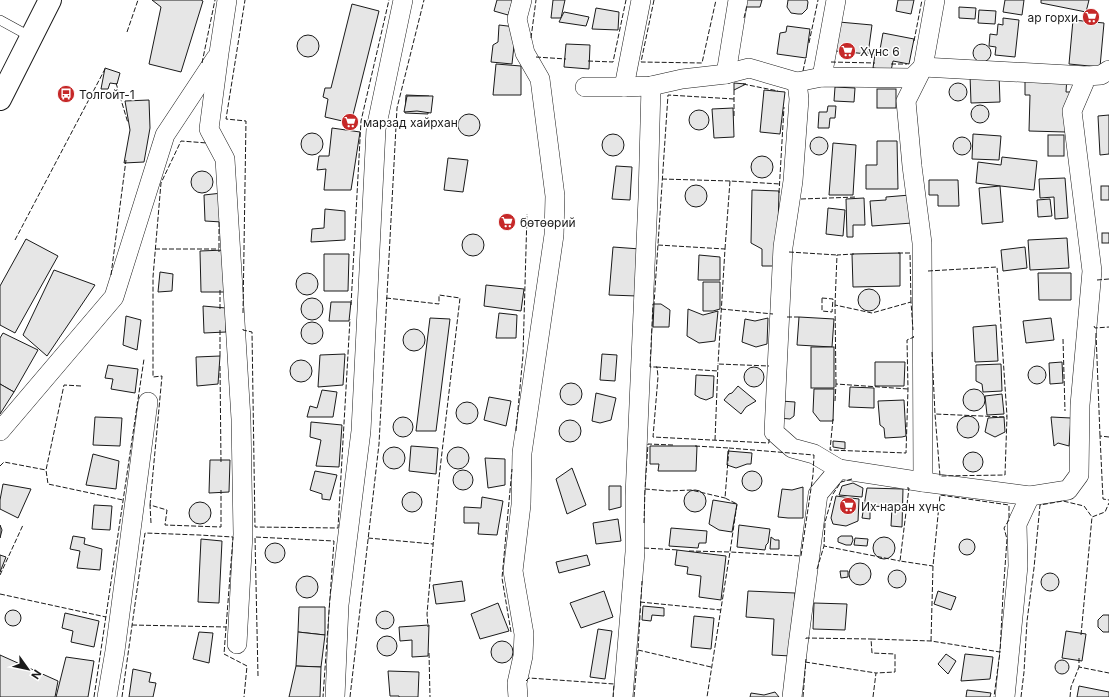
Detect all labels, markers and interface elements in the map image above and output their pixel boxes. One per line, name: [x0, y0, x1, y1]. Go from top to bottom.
supermarket icon: ар горхи: [1081, 7, 1101, 27]
place label: ар горхи: [1028, 10, 1078, 25]
supermarket icon: Хүнс 6: [837, 41, 857, 61]
place label: Хүнс 6: [860, 44, 900, 59]
bus stop icon: Толгойт-1: [56, 84, 76, 104]
place label: Толгойт-1: [79, 87, 135, 102]
supermarket icon: марзад хайрхан: [340, 112, 360, 132]
place label: марзад хайрхан: [363, 115, 458, 130]
supermarket icon: бөтөөрий: [497, 212, 517, 232]
place label: бөтөөрий: [520, 215, 576, 230]
supermarket icon: Их наран хүнс: [838, 496, 858, 516]
place label: Их наран хүнс: [861, 499, 946, 514]
north arrow: [8, 649, 48, 689]
text: N: [28, 667, 45, 682]

